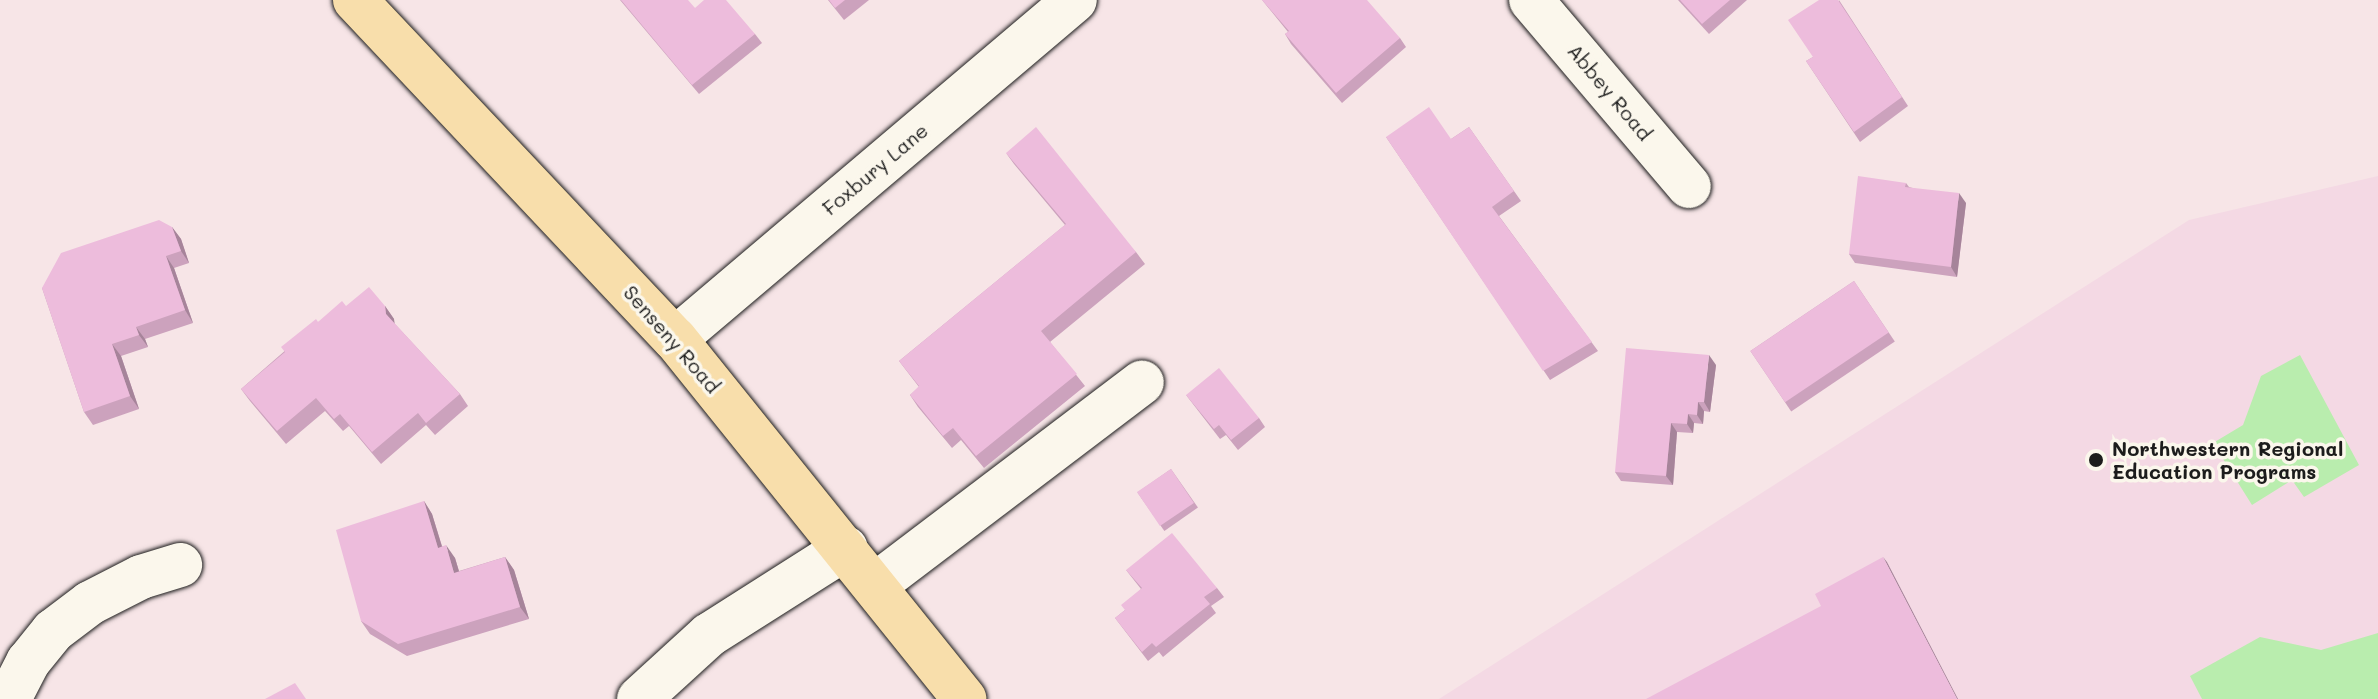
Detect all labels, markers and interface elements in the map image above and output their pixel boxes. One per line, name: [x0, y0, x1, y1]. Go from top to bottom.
street label: Abbey Road: [1563, 39, 1657, 145]
street label: Foxbury Lane: [817, 118, 933, 220]
street label: Senseny Road: [619, 280, 725, 398]
place label: Northwestern Regional Education Programs: [2112, 436, 2343, 483]
marker: Northwestern Regional Education Programs: [2087, 451, 2105, 469]

